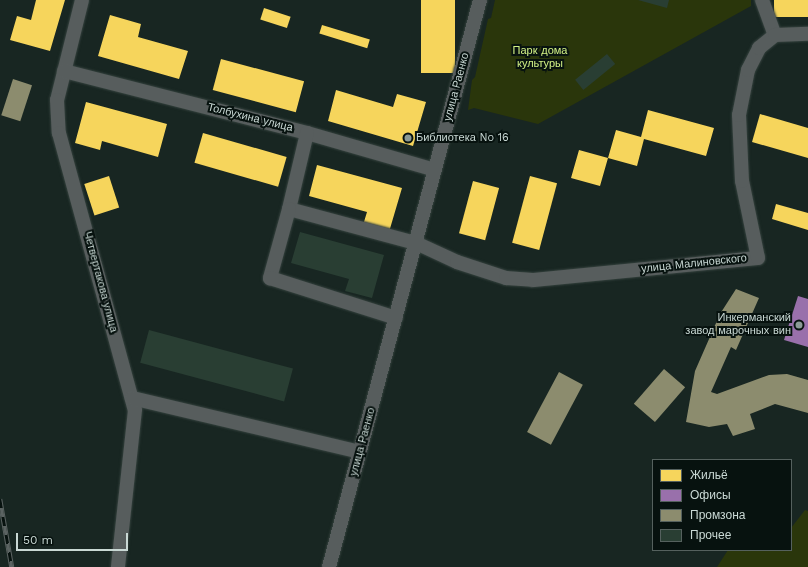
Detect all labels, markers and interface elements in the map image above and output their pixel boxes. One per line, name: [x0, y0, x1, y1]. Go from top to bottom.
park label: Парк дома культуры: [513, 45, 567, 71]
street label: улица Раенко: [442, 51, 472, 123]
street label: Толбухина улица: [206, 101, 294, 135]
place label: Библиотека No 16: [416, 131, 509, 145]
marker: Библиотека No 16: [403, 133, 413, 143]
street label: Четвертакова улица: [80, 230, 120, 334]
street label: улица Малиновского: [640, 252, 748, 276]
place label: Инкерманский завод марочных вин: [685, 312, 791, 338]
marker: Инкерманский завод марочных вин: [794, 320, 804, 330]
street label: улица Раенко: [348, 406, 378, 478]
legend: [652, 459, 792, 551]
text: Жильё: [690, 468, 728, 482]
text: Офисы: [690, 488, 731, 502]
text: Промзона: [690, 508, 745, 522]
scale bar: [18, 525, 130, 551]
text: Прочее: [690, 528, 731, 542]
text: 50 m: [23, 533, 53, 547]

